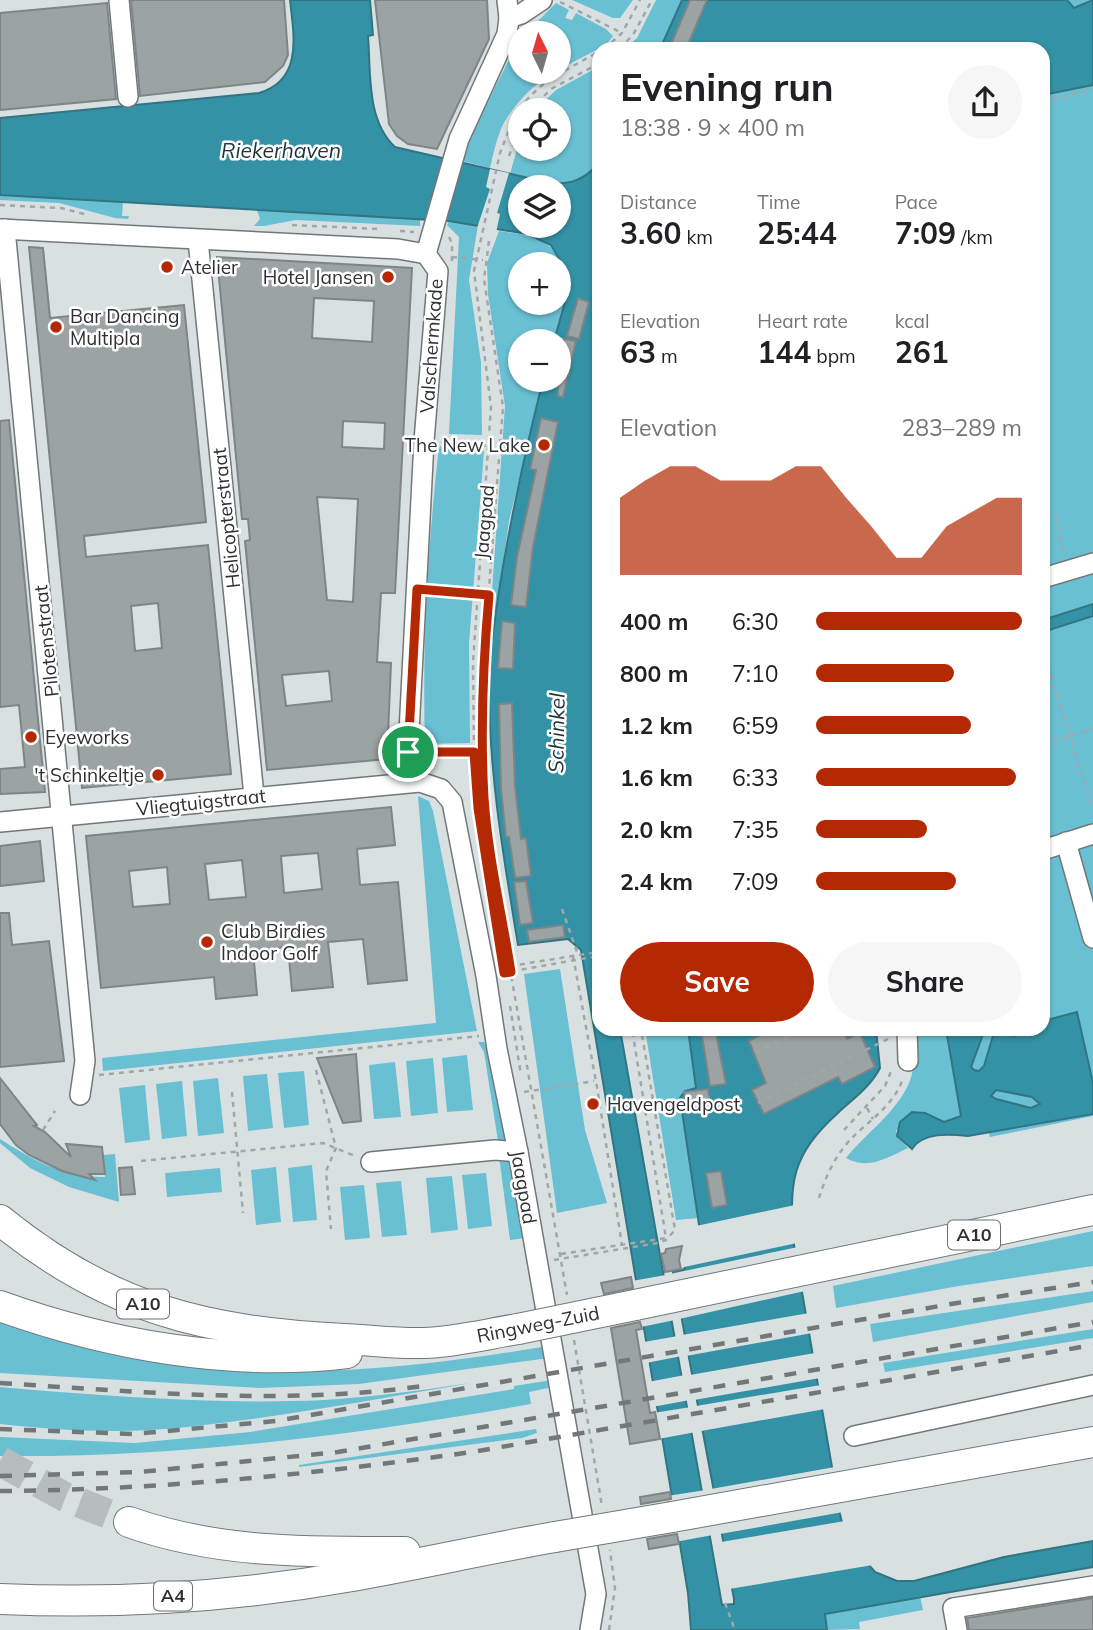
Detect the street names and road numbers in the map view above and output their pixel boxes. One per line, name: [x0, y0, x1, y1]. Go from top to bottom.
street label: Valschermkade: [414, 278, 448, 414]
street label: Helicopterstraat: [207, 446, 245, 589]
street label: Jaagpad: [469, 484, 499, 560]
street label: Pilotenstraat: [28, 584, 64, 698]
street label: Vliegtuigstraat: [135, 783, 267, 821]
street label: Jaagpad: [506, 1148, 542, 1226]
road number: A10: [948, 1220, 1000, 1250]
road number: A10: [117, 1289, 169, 1318]
street label: Ringweg-Zuid: [475, 1300, 601, 1348]
road number: A4: [154, 1582, 192, 1610]

